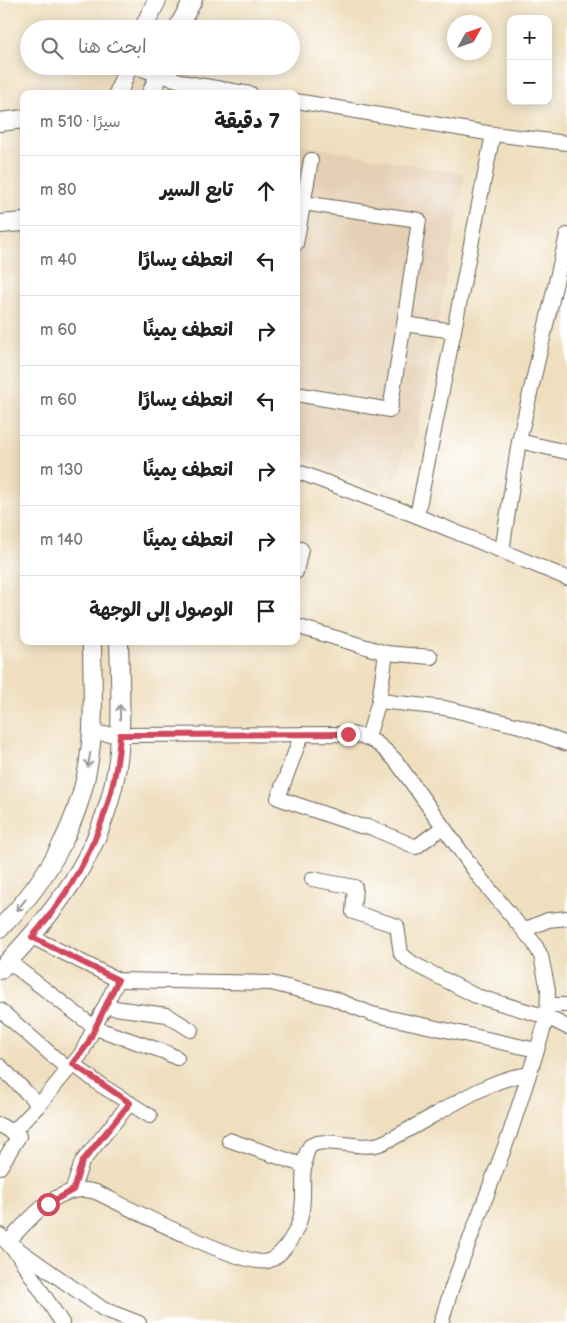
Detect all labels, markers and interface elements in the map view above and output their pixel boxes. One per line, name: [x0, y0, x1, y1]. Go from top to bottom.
north arrow: [447, 15, 492, 60]
map controls: [507, 15, 552, 105]
button: +: [507, 15, 552, 60]
search box: [20, 20, 300, 75]
icon: search: [38, 34, 66, 62]
text: ابحث هنا: [78, 36, 147, 59]
button: −: [507, 60, 552, 105]
text: 7 دقيقة: [214, 109, 280, 134]
text: سيرًا · 510 m: [40, 113, 121, 132]
icon: ahead: [252, 177, 280, 205]
text: تابع السير: [160, 179, 233, 202]
text: 80 m: [40, 181, 76, 200]
icon: left: [252, 247, 280, 275]
text: انعطف يسارًا: [138, 249, 233, 272]
text: 40 m: [40, 251, 77, 270]
icon: right: [252, 317, 280, 345]
text: انعطف يمينًا: [143, 319, 233, 342]
text: 60 m: [40, 321, 77, 340]
icon: left: [252, 387, 280, 415]
text: انعطف يسارًا: [138, 389, 233, 412]
text: 60 m: [40, 391, 77, 410]
icon: right: [252, 457, 280, 485]
text: انعطف يمينًا: [143, 459, 233, 482]
text: 130 m: [40, 461, 83, 480]
icon: right: [252, 527, 280, 555]
text: انعطف يمينًا: [143, 529, 233, 552]
text: 140 m: [40, 531, 83, 550]
icon: arrive: [252, 597, 280, 625]
text: الوصول إلى الوجهة: [89, 599, 233, 622]
one-way arrow: [115, 704, 125, 720]
route end: [337, 723, 360, 746]
one-way arrow: [83, 751, 93, 767]
one-way arrow: [15, 899, 27, 912]
route start: [37, 1193, 60, 1216]

